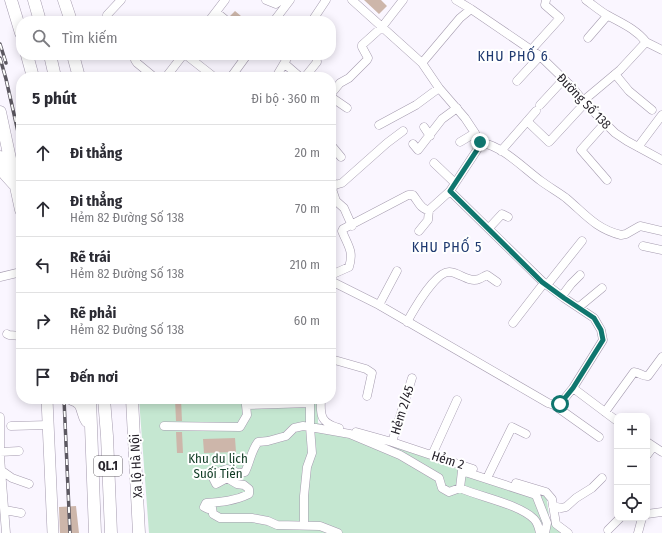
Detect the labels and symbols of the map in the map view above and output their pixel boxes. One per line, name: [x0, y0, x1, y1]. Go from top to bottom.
district label: KHU PHỐ 6: [477, 45, 549, 65]
street label: Đường Số 138: [554, 70, 614, 132]
route end: [471, 133, 489, 151]
district label: KHU PHỐ 5: [412, 236, 482, 256]
street label: Hẻm 2/45: [387, 384, 417, 436]
route start: [551, 395, 569, 413]
street label: Xa lộ Hà Nội: [127, 434, 145, 498]
street label: Hẻm 2: [430, 448, 466, 472]
park label: Khu du lịch Suối Tiên: [188, 451, 248, 481]
road number: QL.1: [94, 456, 122, 476]

